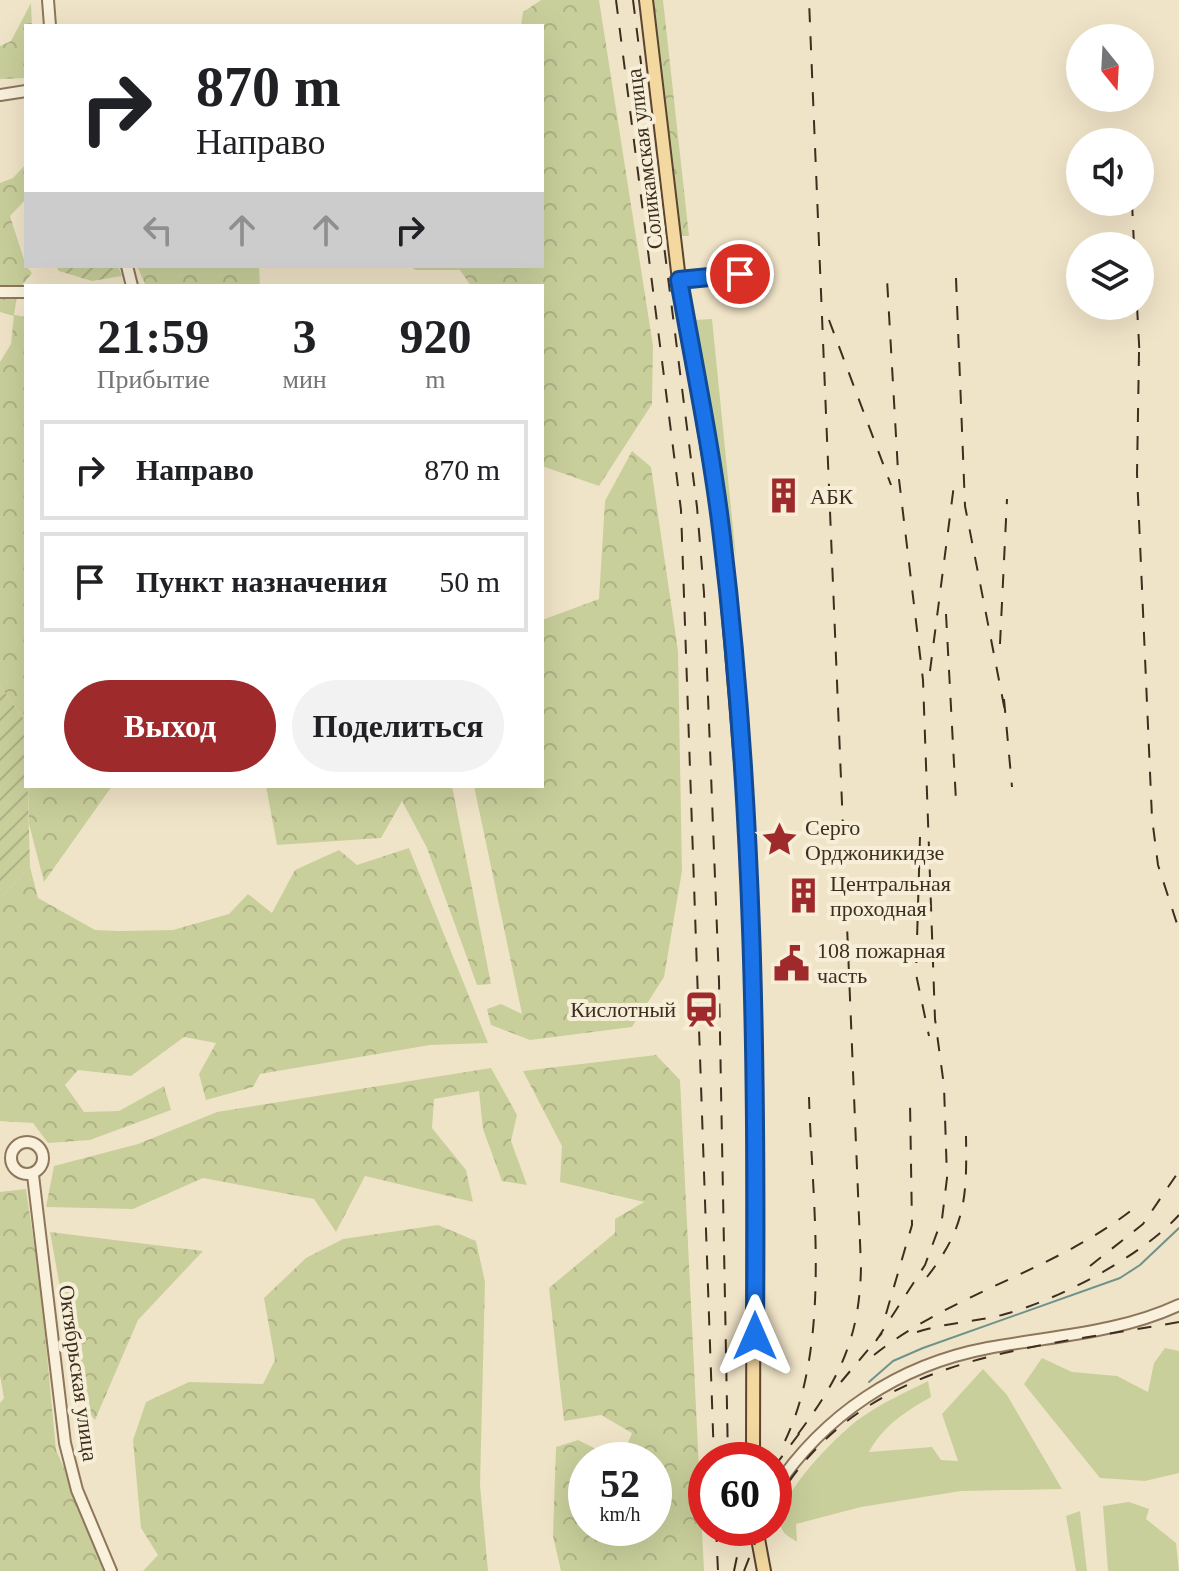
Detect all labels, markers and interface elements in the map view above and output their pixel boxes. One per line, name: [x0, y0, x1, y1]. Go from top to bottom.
north arrow: [1066, 24, 1154, 112]
map controls: [1066, 24, 1154, 320]
icon: right: [64, 56, 168, 160]
text: 870 m: [196, 56, 341, 118]
street label: Соликамская улица: [621, 67, 668, 251]
text: Направо: [196, 122, 326, 162]
button: sound: [1066, 128, 1154, 216]
icon: left: [136, 208, 180, 252]
icon: ahead: [220, 208, 264, 252]
icon: ahead: [304, 208, 348, 252]
icon: right: [388, 208, 432, 252]
button: layers: [1066, 232, 1154, 320]
pin: [706, 240, 774, 308]
icon: arrive: [718, 252, 762, 296]
text: 21:59: [97, 310, 209, 363]
text: 3: [293, 310, 317, 363]
text: 920: [399, 310, 471, 363]
text: Прибытие: [97, 365, 210, 394]
text: мин: [282, 365, 327, 394]
text: m: [425, 365, 445, 394]
icon: right: [68, 448, 112, 492]
text: Направо: [136, 453, 254, 486]
text: 870 m: [424, 453, 500, 486]
building icon: АБК: [765, 477, 803, 515]
place label: АБК: [810, 484, 854, 509]
icon: arrive: [68, 560, 112, 604]
text: Пункт назначения: [136, 565, 388, 598]
text: 50 m: [439, 565, 500, 598]
button: Выход: [64, 680, 276, 772]
button: Поделиться: [292, 680, 504, 772]
place label: Серго Орджоникидзе: [805, 815, 944, 865]
place icon: Серго Орджоникидзе: [760, 821, 798, 859]
place label: Центральная проходная: [830, 871, 951, 921]
building icon: Центральная проходная: [785, 877, 823, 915]
place label: 108 пожарная часть: [817, 938, 945, 988]
public building icon: 108 пожарная часть: [772, 944, 810, 982]
station icon: Кислотный: [683, 990, 721, 1028]
place label: Кислотный: [570, 997, 676, 1022]
street label: Октябрьская улица: [54, 1283, 103, 1463]
position arrow: [713, 1294, 797, 1378]
speed limit sign: 60: [688, 1442, 792, 1546]
text: 52: [600, 1461, 640, 1506]
text: km/h: [599, 1503, 641, 1525]

